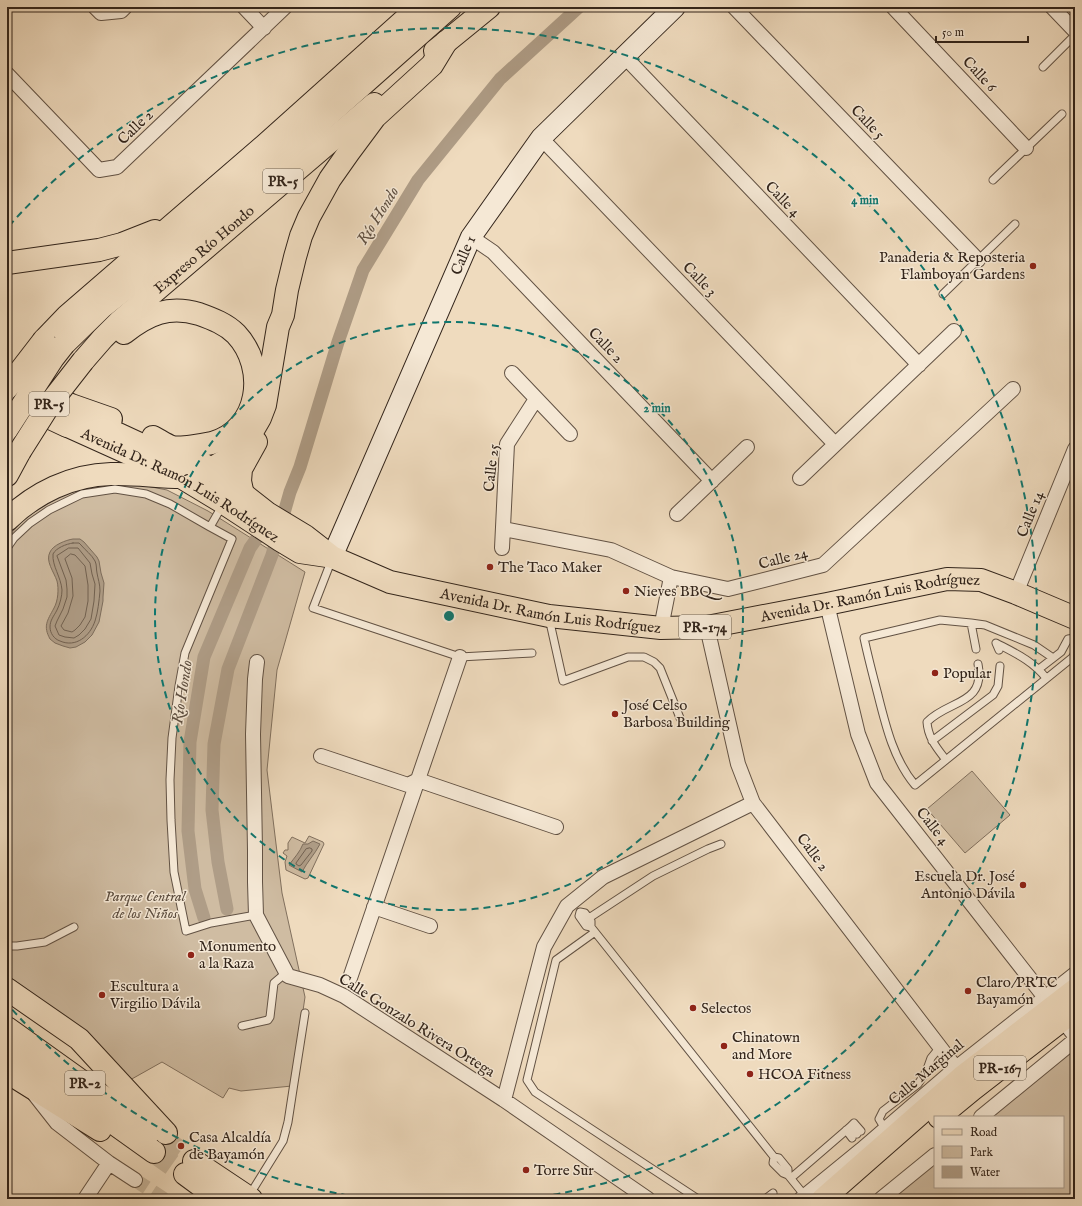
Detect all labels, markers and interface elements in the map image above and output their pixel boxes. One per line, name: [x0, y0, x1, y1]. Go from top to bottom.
scale bar: [936, 18, 1028, 44]
text: 50 m: [942, 25, 964, 40]
street label: Calle 6: [958, 53, 1001, 97]
street label: Calle 5: [847, 101, 889, 144]
street label: Calle 2: [113, 106, 157, 149]
road number: PR-5: [263, 169, 303, 193]
street label: Calle 4: [761, 177, 805, 222]
water label: Río Hondo: [353, 183, 404, 249]
text: 4 min: [851, 193, 879, 208]
street label: Expreso Río Hondo: [150, 201, 259, 298]
street label: Calle 1: [447, 233, 480, 278]
place label: Panaderia & Reposteria Flamboyan Gardens: [879, 248, 1026, 284]
street label: Calle 3: [679, 258, 721, 301]
marker: Panaderia & Reposteria Flamboyan Gardens: [1028, 261, 1038, 271]
street label: Calle 2: [584, 323, 627, 367]
road number: PR-5: [29, 392, 69, 416]
text: 2 min: [643, 401, 671, 416]
street label: Avenida Dr. Ramón Luis Rodríguez: [77, 424, 283, 547]
street label: Calle 25: [480, 443, 504, 493]
street label: Calle 14: [1013, 488, 1049, 540]
street label: Calle 24: [757, 543, 810, 574]
place label: The Taco Maker: [498, 558, 603, 577]
marker: The Taco Maker: [485, 562, 495, 572]
street label: Avenida Dr. Ramón Luis Rodríguez: [758, 570, 980, 627]
place label: Nieves BBQ: [634, 582, 722, 601]
street label: Avenida Dr. Ramón Luis Rodríguez: [438, 584, 662, 638]
marker: Nieves BBQ: [621, 586, 631, 596]
centre of rings: [442, 609, 456, 623]
road number: PR-174: [679, 615, 731, 639]
water label: Río Hondo: [168, 659, 198, 726]
place label: Popular: [943, 664, 992, 683]
marker: Popular: [930, 668, 940, 678]
place label: José Celso Barbosa Building: [621, 696, 731, 732]
marker: José Celso Barbosa Building: [610, 709, 620, 719]
street label: Calle 4: [912, 804, 954, 850]
street label: Calle 2: [792, 830, 833, 875]
place label: Escuela Dr. José Antonio Dávila: [915, 867, 1016, 903]
marker: Escuela Dr. José Antonio Dávila: [1018, 880, 1028, 890]
park label: Parque Central de los Niños: [105, 887, 187, 923]
place label: Monumento a la Raza: [199, 937, 276, 973]
marker: Monumento a la Raza: [186, 950, 196, 960]
street label: Calle Gonzalo Rivera Ortega: [335, 969, 499, 1082]
place label: Claro/PRTC Bayamón: [976, 973, 1058, 1009]
place label: Escultura a Virgilio Dávila: [109, 977, 201, 1013]
marker: Claro/PRTC Bayamón: [963, 986, 973, 996]
marker: Escultura a Virgilio Dávila: [97, 990, 107, 1000]
place label: Selectos: [701, 999, 751, 1018]
marker: Selectos: [688, 1003, 698, 1013]
place label: Chinatown and More: [732, 1028, 800, 1064]
street label: Calle Marginal: [885, 1035, 968, 1109]
marker: Chinatown and More: [719, 1041, 729, 1051]
road number: PR-167: [974, 1056, 1026, 1080]
place label: HCOA Fitness: [758, 1065, 851, 1084]
marker: HCOA Fitness: [745, 1069, 755, 1079]
road number: PR-2: [65, 1071, 105, 1095]
legend: [934, 1116, 1064, 1188]
text: Road: [970, 1125, 998, 1140]
place label: Casa Alcaldía de Bayamón: [189, 1128, 271, 1164]
marker: Casa Alcaldía de Bayamón: [176, 1141, 186, 1151]
text: Park: [970, 1145, 993, 1160]
place label: Torre Sur: [534, 1161, 594, 1180]
marker: Torre Sur: [521, 1165, 531, 1175]
text: Water: [970, 1165, 1001, 1180]

